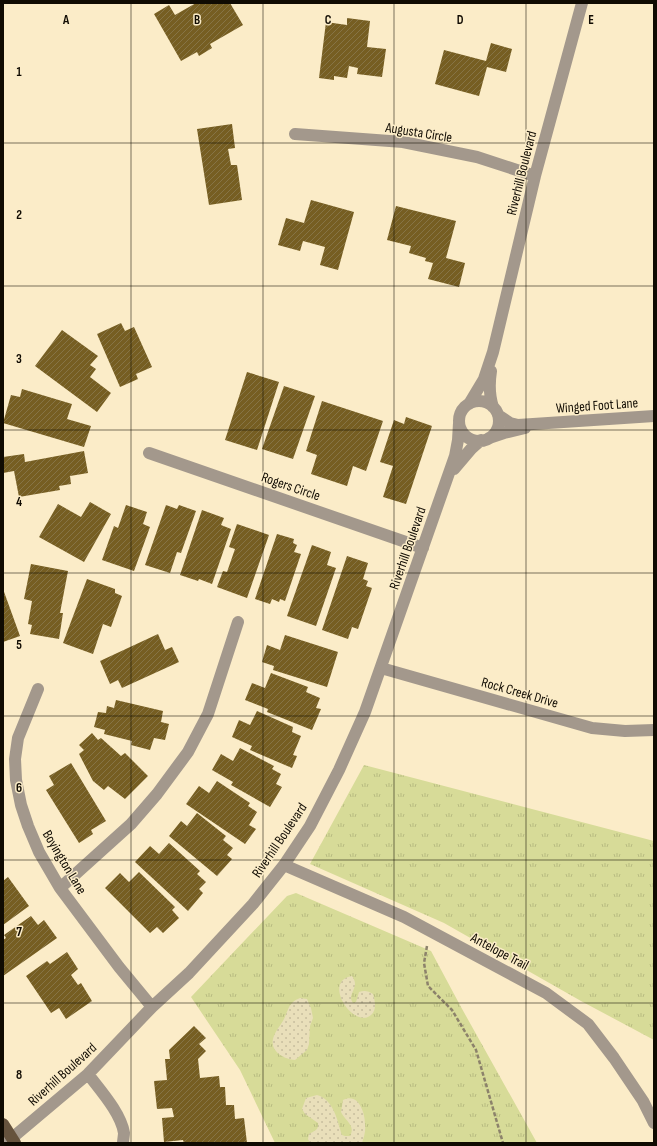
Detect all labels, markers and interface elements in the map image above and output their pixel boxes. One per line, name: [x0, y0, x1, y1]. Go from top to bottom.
text: A: [62, 12, 70, 28]
text: B: [194, 12, 200, 28]
text: C: [325, 12, 332, 28]
text: D: [457, 12, 464, 28]
text: E: [588, 12, 594, 28]
text: 1: [16, 64, 22, 80]
street label: Augusta Circle: [383, 119, 453, 146]
street label: Riverhill Boulevard: [503, 129, 540, 217]
text: 2: [16, 207, 22, 223]
text: 3: [16, 351, 22, 367]
street label: Winged Foot Lane: [555, 394, 639, 417]
street label: Rogers Circle: [259, 468, 323, 504]
text: 4: [16, 494, 22, 510]
street label: Riverhill Boulevard: [385, 504, 430, 592]
text: 5: [16, 637, 22, 653]
street label: Rock Creek Drive: [480, 673, 560, 712]
text: 6: [16, 780, 22, 796]
street label: Riverhill Boulevard: [248, 800, 311, 881]
street label: Boyington Lane: [39, 827, 90, 897]
text: 7: [16, 924, 22, 940]
street label: Antelope Trail: [467, 929, 532, 974]
street label: Riverhill Boulevard: [25, 1039, 100, 1110]
text: 8: [16, 1067, 22, 1083]

